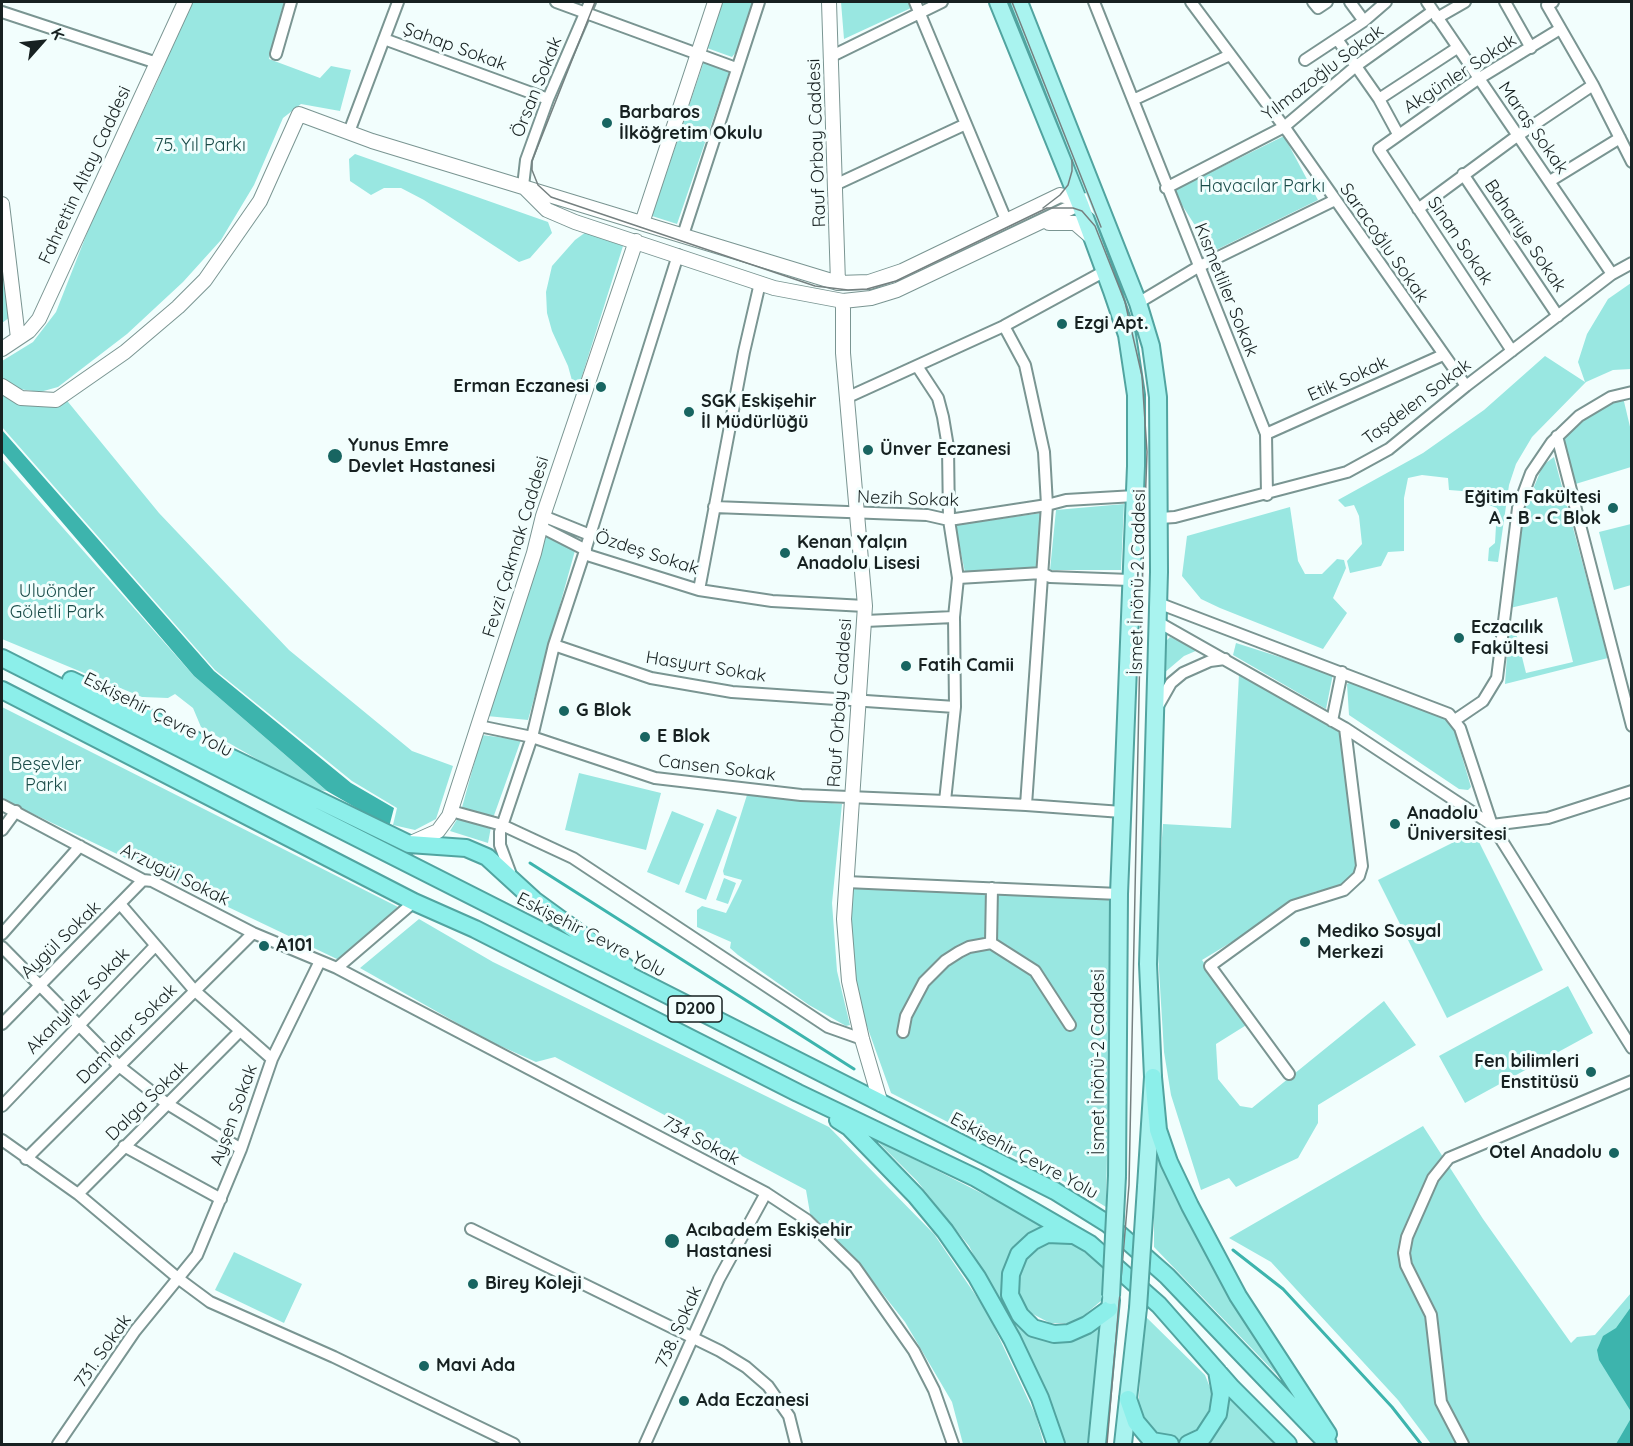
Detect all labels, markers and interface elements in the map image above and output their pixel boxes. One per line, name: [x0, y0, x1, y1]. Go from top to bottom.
north arrow: [12, 12, 72, 72]
street label: Şahap Sokak: [400, 18, 510, 76]
street label: Yılmazoğlu Sokak: [1258, 20, 1388, 126]
text: K: [47, 25, 69, 43]
street label: Akgünler Sokak: [1400, 30, 1520, 118]
street label: Örsan Sokak: [507, 34, 567, 140]
street label: Rauf Orbay Caddesi: [803, 58, 831, 228]
street label: Maraş Sokak: [1493, 78, 1573, 178]
street label: Fahrettin Altay Caddesi: [34, 83, 136, 267]
place label: Barbaros İlköğretim Okulu: [619, 102, 763, 144]
marker: Barbaros İlköğretim Okulu: [600, 116, 614, 130]
park label: 75. Yıl Parkı: [154, 135, 246, 157]
park label: Havacılar Parkı: [1199, 176, 1325, 198]
street label: Bahariye Sokak: [1479, 176, 1571, 296]
street label: Saracoğlu Sokak: [1335, 179, 1433, 307]
street label: Sinan Sokak: [1423, 193, 1497, 289]
street label: Kısmetliler Sokak: [1189, 220, 1263, 360]
place label: Ezgi Apt.: [1074, 313, 1148, 335]
marker: Ezgi Apt.: [1055, 317, 1069, 331]
street label: Etik Sokak: [1304, 352, 1392, 406]
street label: Taşdelen Sokak: [1359, 354, 1475, 450]
place label: Erman Eczanesi: [453, 376, 589, 398]
marker: Erman Eczanesi: [594, 380, 608, 394]
place label: SGK Eskişehir İl Müdürlüğü: [701, 391, 816, 434]
marker: SGK Eskişehir İl Müdürlüğü: [682, 405, 696, 419]
place label: Yunus Emre Devlet Hastanesi: [348, 435, 495, 478]
place label: Ünver Eczanesi: [880, 439, 1011, 461]
marker: Ünver Eczanesi: [861, 443, 875, 457]
marker: Yunus Emre Devlet Hastanesi: [326, 447, 344, 465]
street label: Fevzi Çakmak Caddesi: [478, 454, 554, 640]
street label: Nezih Sokak: [857, 486, 959, 512]
place label: Eğitim Fakültesi A - B - C Blok: [1464, 487, 1601, 530]
street label: İsmet İnönü-2 Caddesi: [1126, 489, 1150, 675]
marker: Eğitim Fakültesi A - B - C Blok: [1606, 501, 1620, 515]
street label: Özdeş Sokak: [592, 526, 702, 580]
place label: Kenan Yalçın Anadolu Lisesi: [797, 532, 920, 574]
marker: Kenan Yalçın Anadolu Lisesi: [778, 546, 792, 560]
park label: Uluönder Göletli Park: [10, 581, 104, 624]
place label: Eczacılık Fakültesi: [1471, 617, 1548, 660]
street label: Rauf Orbay Caddesi: [823, 618, 857, 788]
marker: Eczacılık Fakültesi: [1452, 631, 1466, 645]
street label: Hasyurt Sokak: [644, 647, 768, 687]
place label: Fatih Camii: [918, 655, 1014, 677]
marker: Fatih Camii: [899, 659, 913, 673]
street label: Eskişehir Çevre Yolu: [80, 668, 236, 762]
place label: G Blok: [576, 700, 631, 722]
marker: G Blok: [557, 704, 571, 718]
place label: E Blok: [657, 726, 710, 748]
marker: E Blok: [638, 730, 652, 744]
street label: Cansen Sokak: [657, 750, 777, 786]
park label: Beşevler Parkı: [11, 754, 81, 796]
place label: Anadolu Üniversitesi: [1407, 803, 1507, 846]
marker: Anadolu Üniversitesi: [1388, 817, 1402, 831]
street label: Arzugül Sokak: [117, 839, 233, 911]
street label: Eskişehir Çevre Yolu: [513, 888, 669, 982]
street label: Aygül Sokak: [17, 897, 105, 983]
place label: Mediko Sosyal Merkezi: [1317, 921, 1441, 964]
place label: A101: [276, 935, 313, 957]
marker: Mediko Sosyal Merkezi: [1298, 935, 1312, 949]
marker: A101: [257, 939, 271, 953]
street label: Akanyıldız Sokak: [22, 943, 134, 1059]
street label: İsmet İnönü-2 Caddesi: [1088, 969, 1110, 1155]
street label: Damlalar Sokak: [72, 979, 182, 1089]
road number: D200: [668, 996, 722, 1022]
place label: Fen bilimleri Enstitüsü: [1474, 1051, 1579, 1094]
street label: Dalga Sokak: [101, 1056, 193, 1146]
street label: Ayşen Sokak: [206, 1061, 262, 1169]
marker: Fen bilimleri Enstitüsü: [1584, 1065, 1598, 1079]
street label: Eskişehir Çevre Yolu: [946, 1108, 1102, 1204]
street label: 734 Sokak: [659, 1112, 743, 1170]
place label: Otel Anadolu: [1489, 1142, 1602, 1164]
marker: Otel Anadolu: [1607, 1146, 1621, 1160]
place label: Acıbadem Eskişehir Hastanesi: [686, 1220, 853, 1262]
marker: Acıbadem Eskişehir Hastanesi: [663, 1232, 681, 1250]
place label: Birey Koleji: [485, 1273, 582, 1295]
marker: Birey Koleji: [466, 1277, 480, 1291]
street label: 738. Sokak: [651, 1283, 707, 1371]
street label: 731. Sokak: [70, 1310, 136, 1392]
place label: Mavi Ada: [436, 1355, 515, 1377]
marker: Mavi Ada: [417, 1359, 431, 1373]
place label: Ada Eczanesi: [696, 1390, 809, 1412]
marker: Ada Eczanesi: [677, 1394, 691, 1408]

